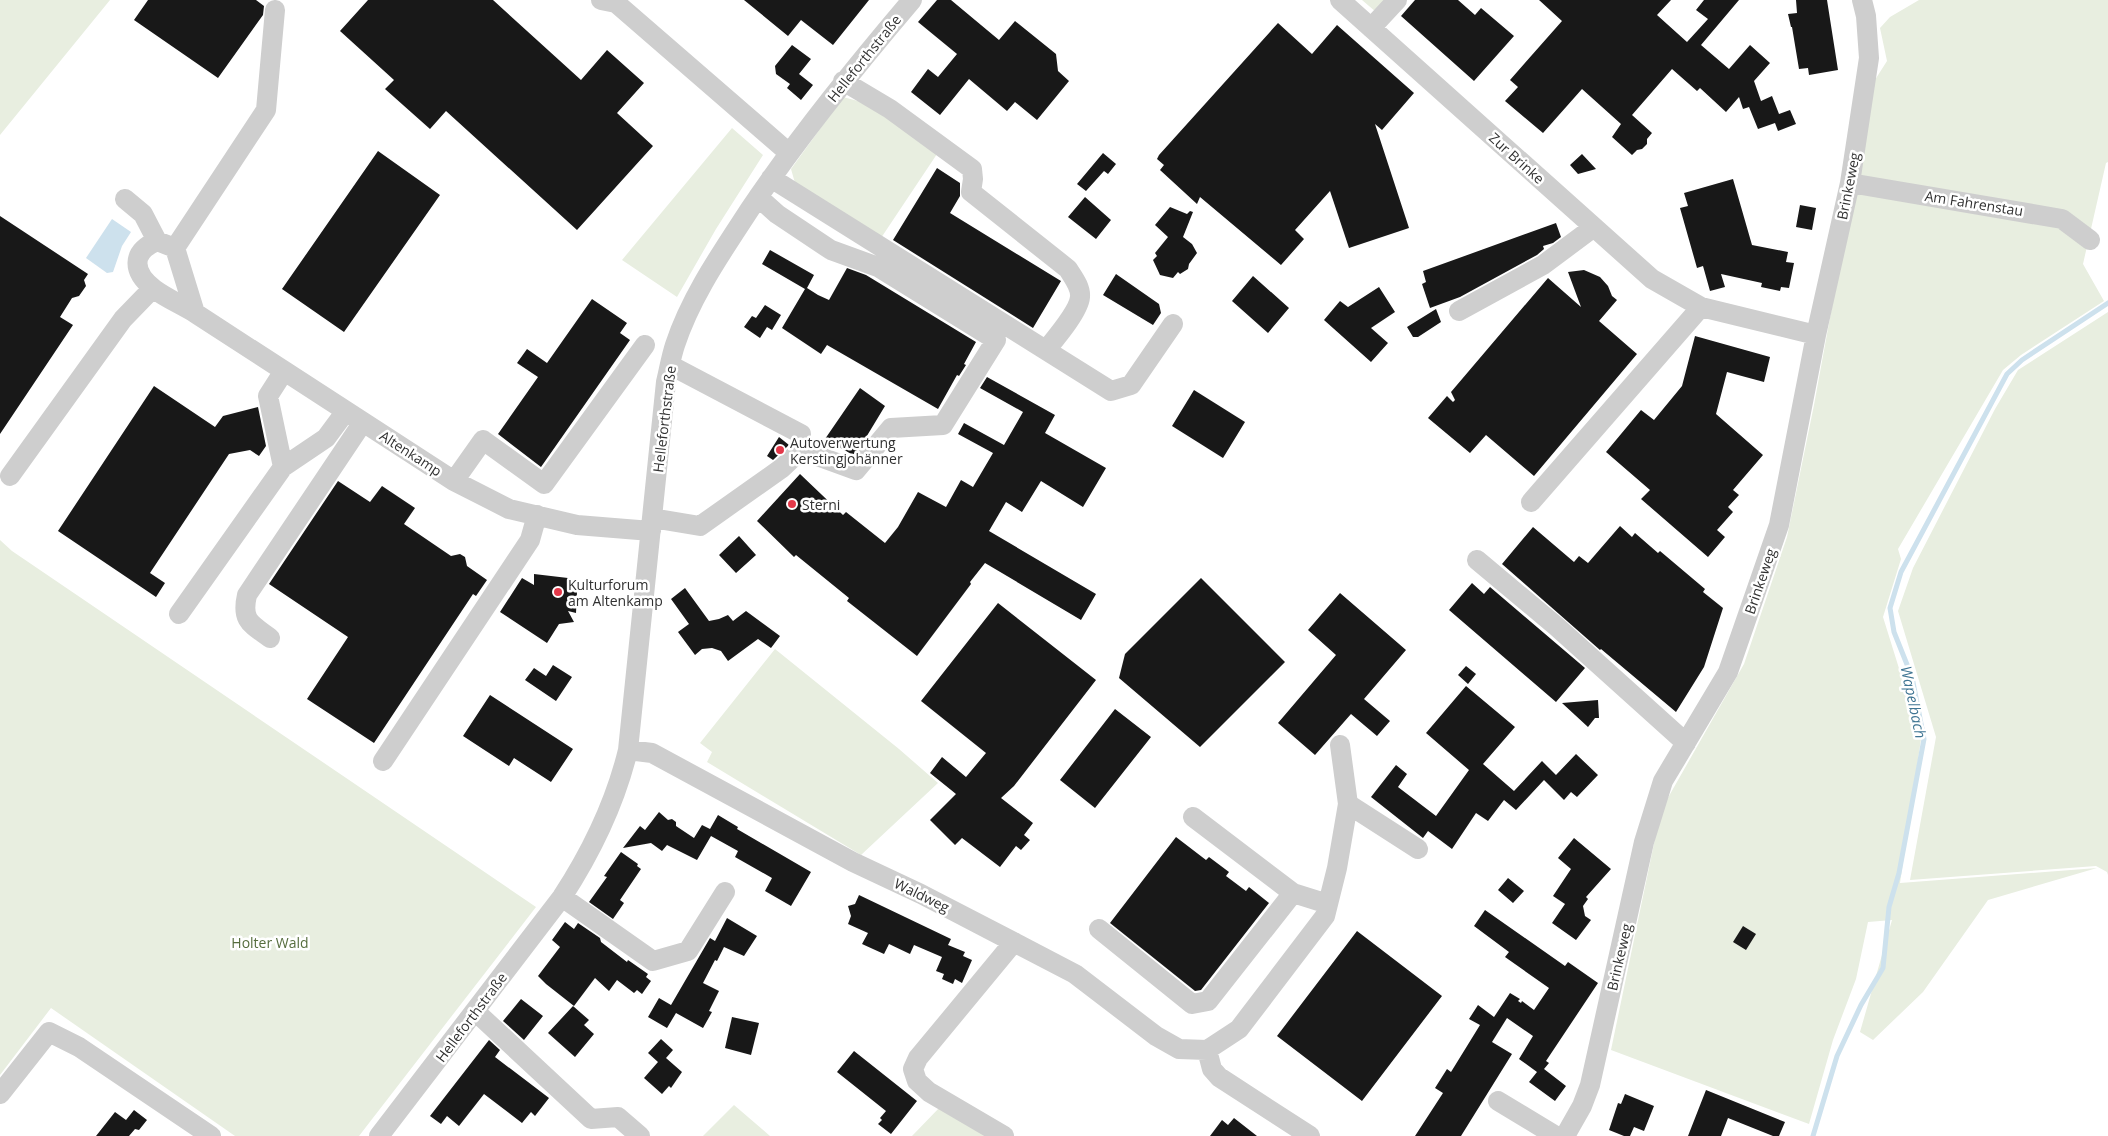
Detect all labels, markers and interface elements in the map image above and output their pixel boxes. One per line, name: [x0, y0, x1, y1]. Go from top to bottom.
street label: Helleforthstraße: [823, 10, 905, 106]
street label: Zur Brinke: [1485, 128, 1549, 188]
street label: Brinkeweg: [1832, 150, 1864, 221]
street label: Am Fahrenstau: [1923, 186, 2025, 220]
street label: Helleforthstraße: [648, 364, 680, 473]
street label: Altenkamp: [376, 426, 446, 480]
place label: Autoverwertung Kerstingjohänner: [790, 433, 903, 468]
marker: Autoverwertung Kerstingjohänner: [774, 444, 786, 456]
place label: Sterni: [802, 495, 840, 514]
marker: Sterni: [786, 498, 798, 510]
street label: Brinkeweg: [1740, 545, 1780, 616]
place label: Kulturforum am Altenkamp: [568, 575, 663, 610]
marker: Kulturforum am Altenkamp: [552, 586, 564, 598]
water label: Wapelbach: [1897, 664, 1931, 740]
street label: Waldweg: [891, 874, 953, 917]
street label: Brinkeweg: [1602, 921, 1636, 992]
park label: Holter Wald: [231, 933, 309, 952]
street label: Helleforthstraße: [431, 968, 511, 1066]

